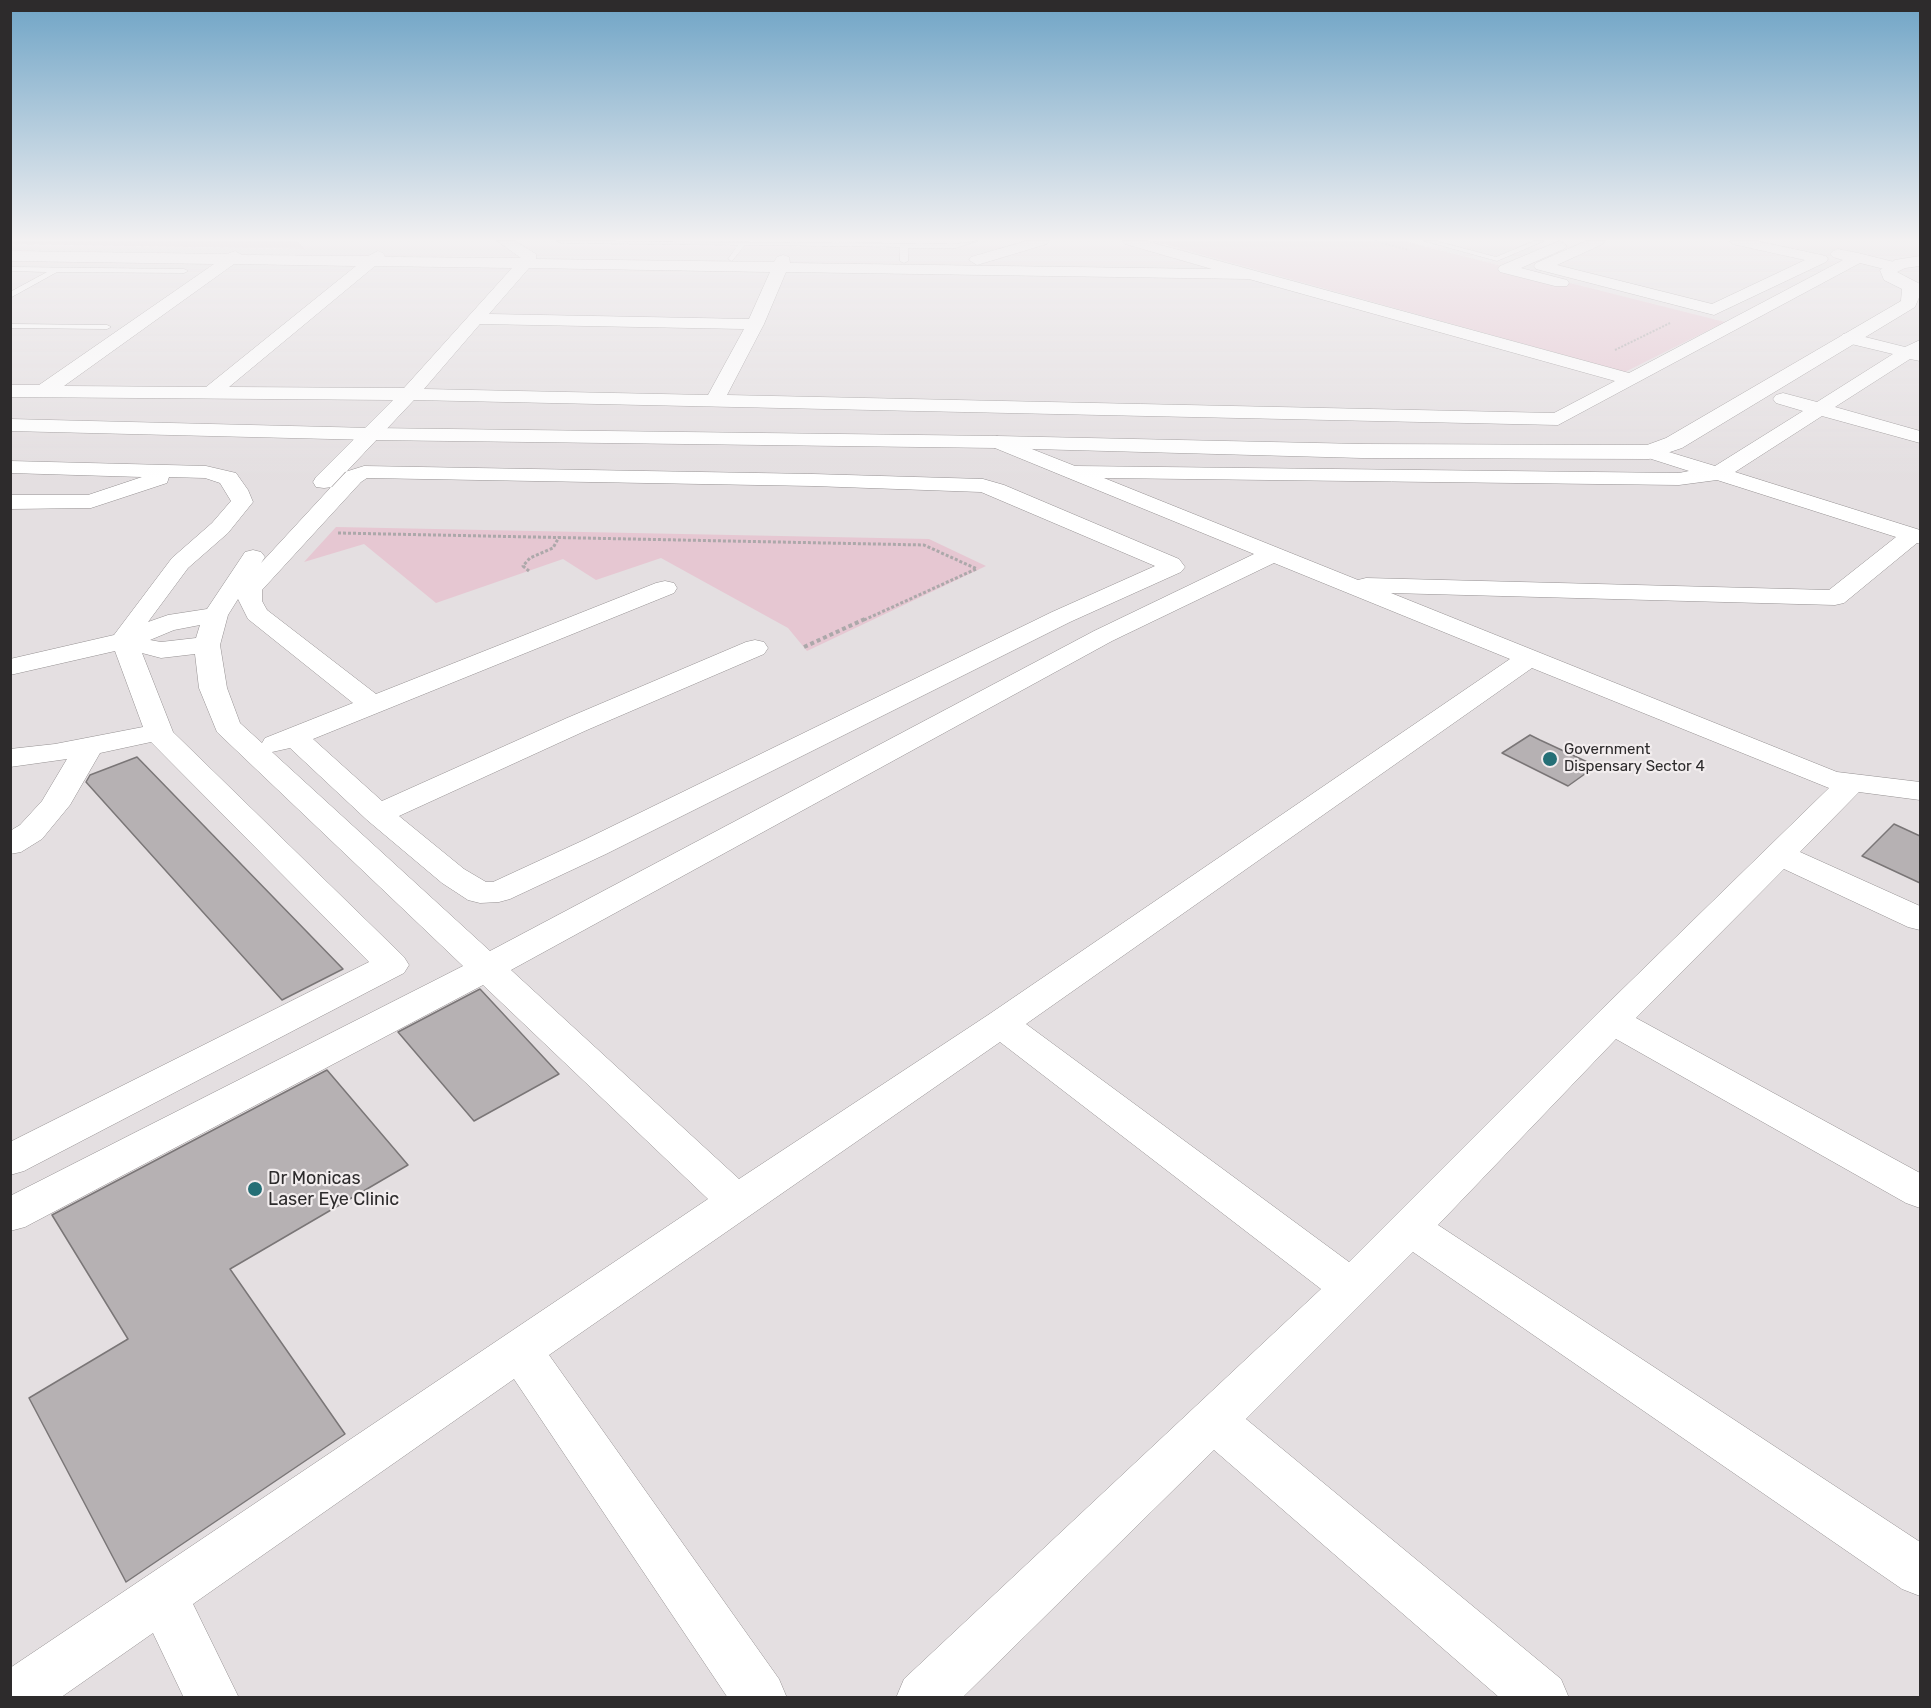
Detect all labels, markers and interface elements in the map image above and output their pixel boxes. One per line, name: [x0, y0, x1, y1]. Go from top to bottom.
place label: Government Dispensary Sector 4: [1564, 741, 1705, 776]
marker: Government Dispensary Sector 4: [1541, 750, 1559, 768]
place label: Dr Monicas Laser Eye Clinic: [268, 1168, 399, 1210]
marker: Dr Monicas Laser Eye Clinic: [246, 1180, 264, 1198]

